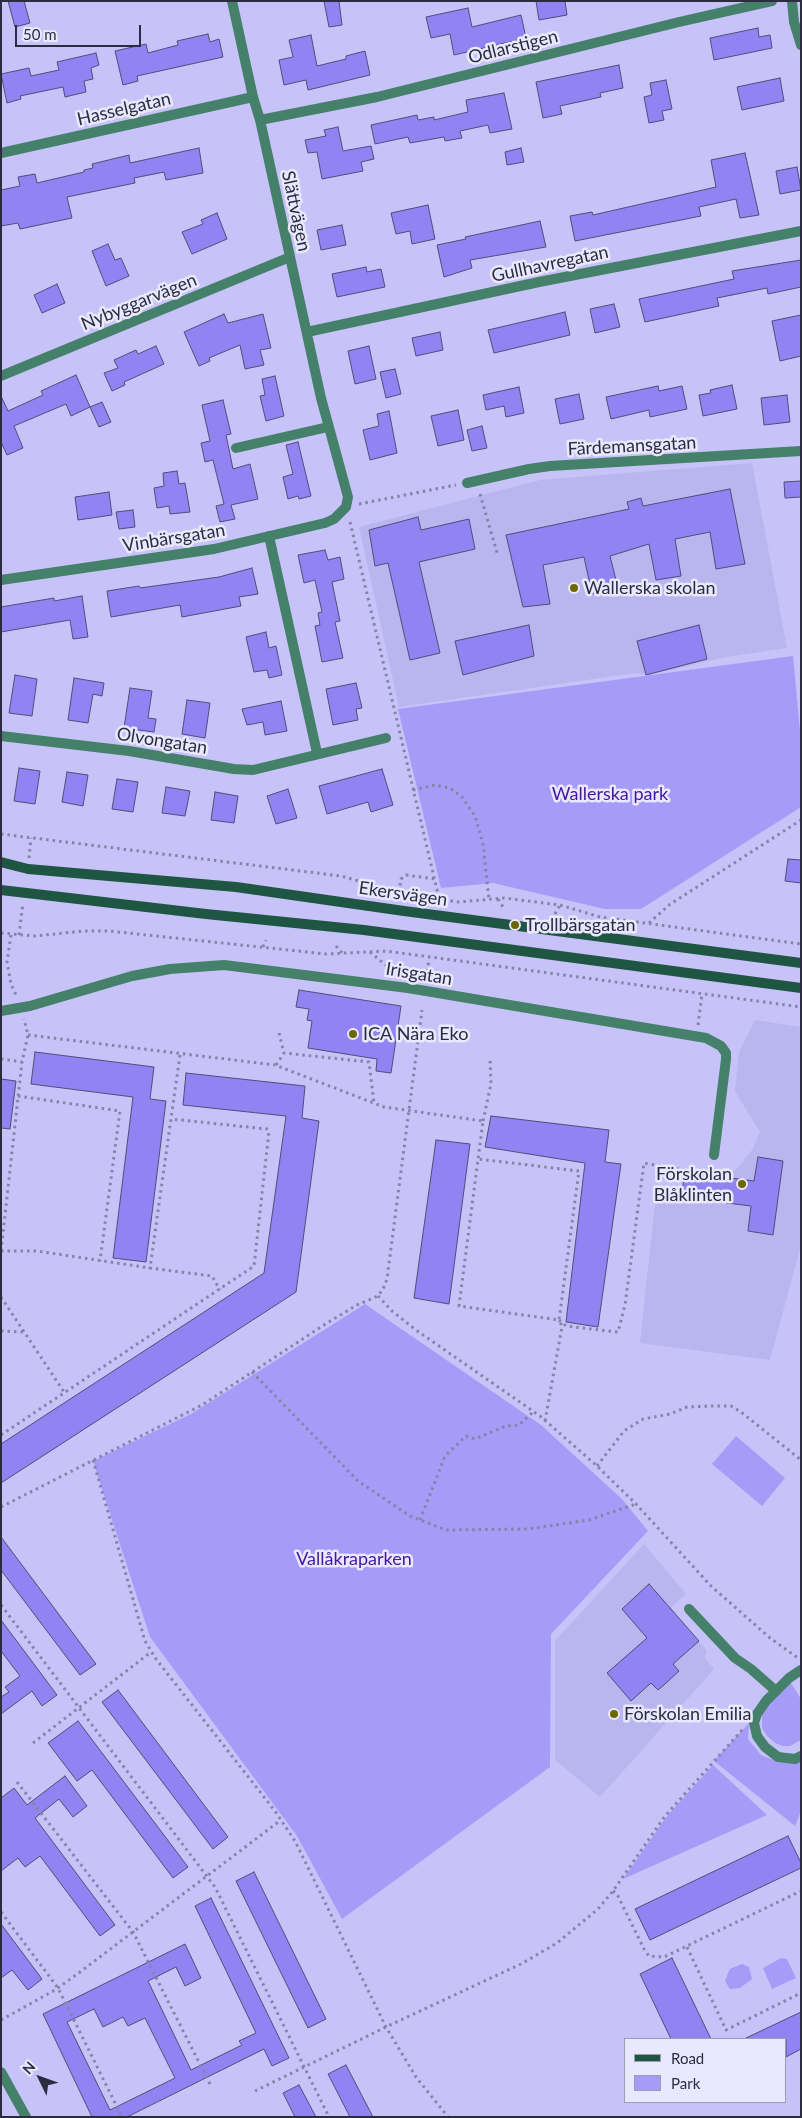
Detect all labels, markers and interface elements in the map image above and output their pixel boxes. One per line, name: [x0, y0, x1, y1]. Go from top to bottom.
scale bar: [18, 15, 144, 47]
text: 50 m: [23, 25, 57, 43]
street label: Odlarstigen: [466, 25, 560, 69]
street label: Hasselgatan: [75, 88, 173, 130]
street label: Slättvägen: [277, 169, 315, 253]
street label: Gullhavregatan: [490, 241, 610, 287]
street label: Nybyggarvägen: [78, 269, 200, 335]
street label: Färdemansgatan: [567, 432, 697, 460]
street label: Vinbärsgatan: [121, 519, 227, 557]
place label: Wallerska skolan: [584, 577, 715, 599]
marker: Wallerska skolan: [568, 582, 580, 594]
street label: Olvongatan: [115, 723, 209, 759]
park label: Wallerska park: [552, 783, 668, 805]
street label: Ekersvägen: [357, 877, 449, 911]
place label: Trollbärsgatan: [525, 914, 635, 936]
marker: Trollbärsgatan: [509, 919, 521, 931]
street label: Irisgatan: [384, 958, 454, 990]
place label: ICA Nära Eko: [363, 1023, 468, 1045]
marker: ICA Nära Eko: [347, 1028, 359, 1040]
place label: Förskolan Blåklinten: [654, 1163, 732, 1206]
marker: Förskolan Blåklinten: [736, 1178, 748, 1190]
park label: Vallåkraparken: [296, 1548, 412, 1570]
place label: Förskolan Emilia: [624, 1703, 751, 1725]
marker: Förskolan Emilia: [608, 1708, 620, 1720]
legend: [624, 2038, 787, 2103]
text: Road: [671, 2049, 704, 2067]
north arrow: [15, 2053, 65, 2103]
text: N: [19, 2058, 38, 2077]
text: Park: [671, 2074, 700, 2092]

